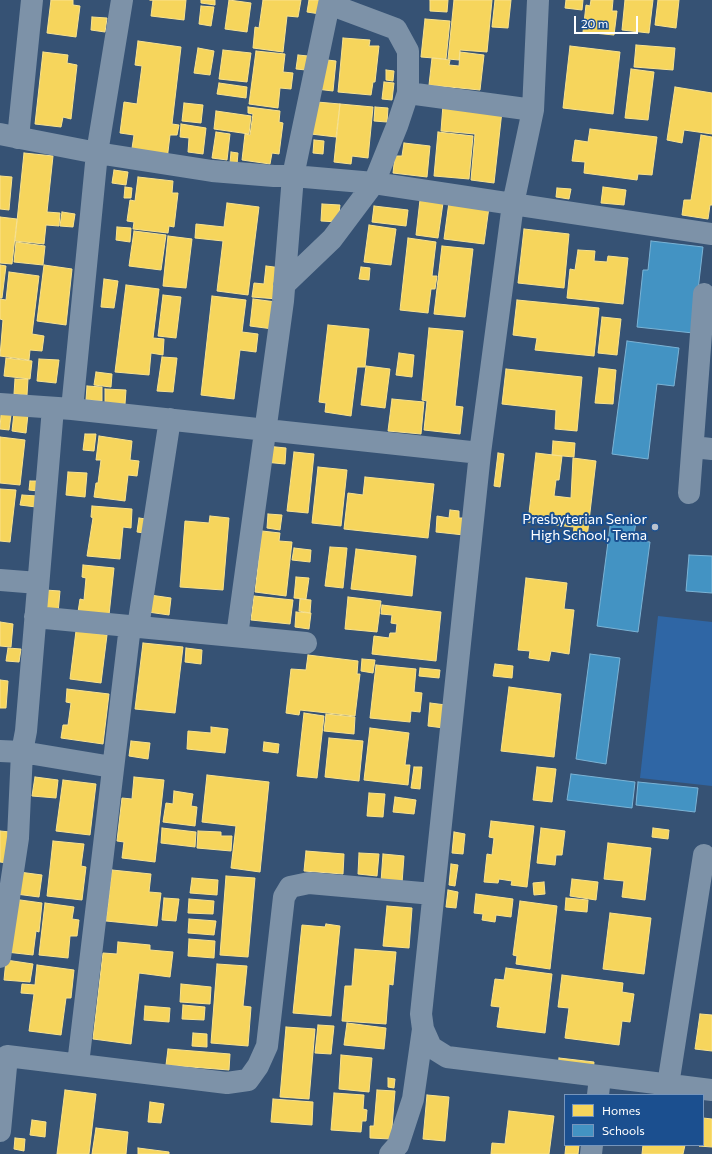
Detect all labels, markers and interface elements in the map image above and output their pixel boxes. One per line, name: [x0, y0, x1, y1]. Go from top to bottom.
scale bar: [576, 8, 640, 34]
text: 20 m: [581, 16, 608, 30]
place label: Presbyterian Senior High School, Tema: [522, 511, 647, 544]
marker: Presbyterian Senior High School, Tema: [650, 522, 660, 532]
legend: [564, 1094, 704, 1146]
text: Homes: [602, 1103, 640, 1117]
text: Schools: [602, 1123, 645, 1137]

